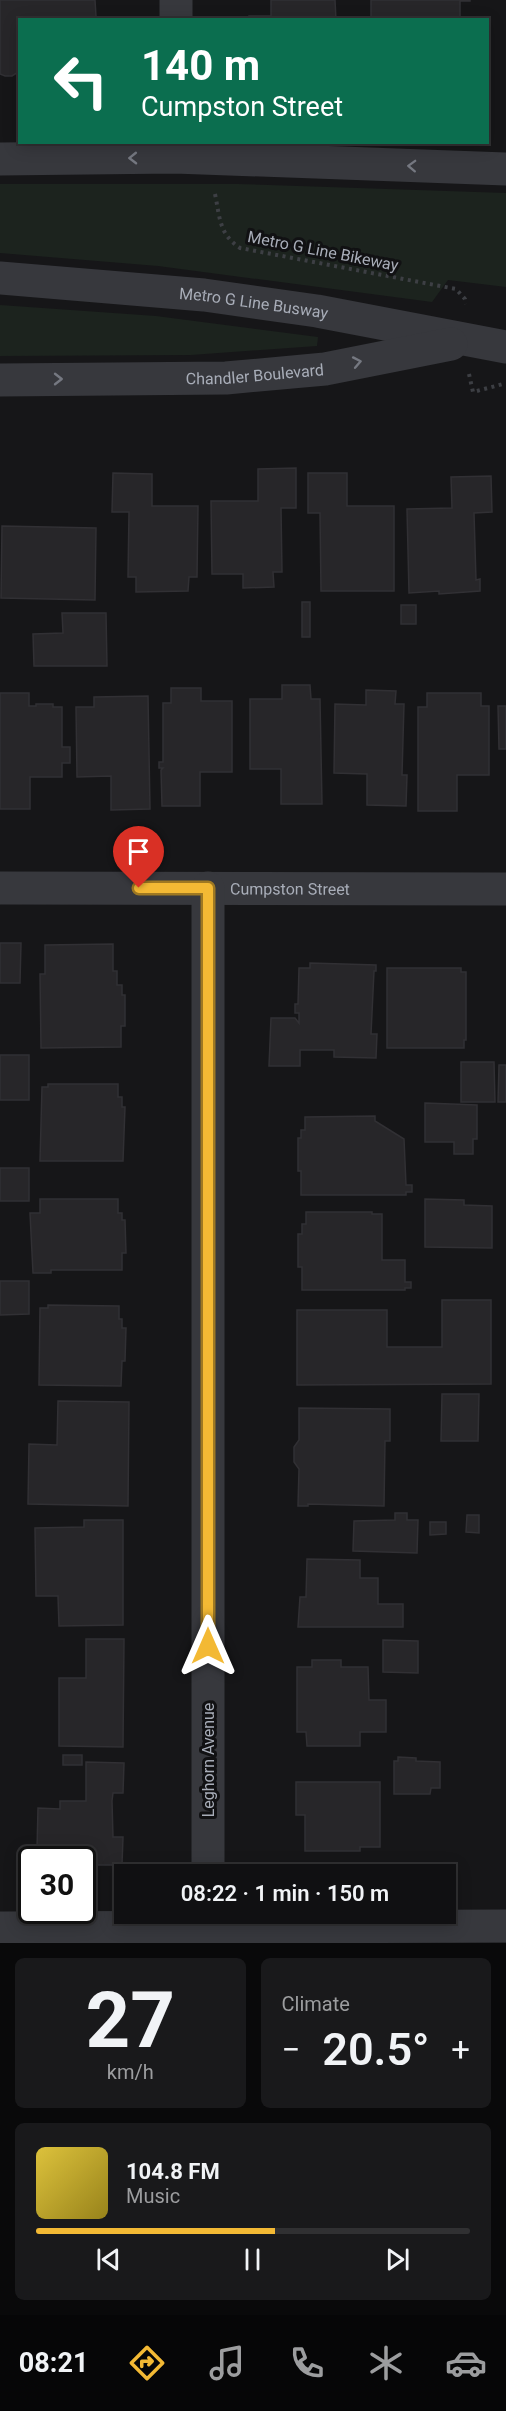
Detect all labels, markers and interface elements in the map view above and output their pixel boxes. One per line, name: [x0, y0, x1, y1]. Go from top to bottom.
text: 140 m: [141, 41, 260, 90]
icon: left: [42, 42, 120, 120]
text: Cumpston Street: [141, 91, 343, 123]
one-way arrow: [129, 152, 138, 164]
one-way arrow: [407, 159, 416, 172]
street label: Metro G Line Bikeway: [246, 227, 400, 275]
street label: Metro G Line Busway: [179, 283, 330, 323]
one-way arrow: [352, 356, 362, 369]
street label: Chandler Boulevard: [186, 360, 325, 388]
one-way arrow: [54, 373, 63, 385]
pin: [113, 826, 164, 888]
icon: arrive: [122, 835, 155, 868]
street label: Cumpston Street: [230, 879, 350, 898]
position arrow: [176, 1614, 240, 1678]
street label: Leghorn Avenue: [199, 1703, 218, 1817]
speed limit sign: 30: [18, 1846, 96, 1924]
text: 08:22 · 1 min · 150 m: [181, 1881, 389, 1906]
text: 27: [85, 1975, 175, 2066]
text: Climate: [282, 1992, 350, 2016]
text: 20.5°: [322, 2023, 429, 2076]
text: −: [282, 2030, 300, 2069]
text: +: [451, 2030, 470, 2069]
text: km/h: [107, 2060, 154, 2084]
text: 104.8 FM: [126, 2159, 220, 2184]
text: Music: [126, 2184, 180, 2208]
icon: previous: [92, 2243, 125, 2276]
icon: pause: [236, 2243, 269, 2276]
icon: next: [381, 2243, 414, 2276]
icon: directions: [126, 2342, 168, 2384]
icon: music: [206, 2342, 248, 2384]
icon: phone: [286, 2342, 328, 2384]
icon: climate: [365, 2342, 407, 2384]
icon: car: [445, 2342, 487, 2384]
text: 08:21: [19, 2347, 88, 2379]

